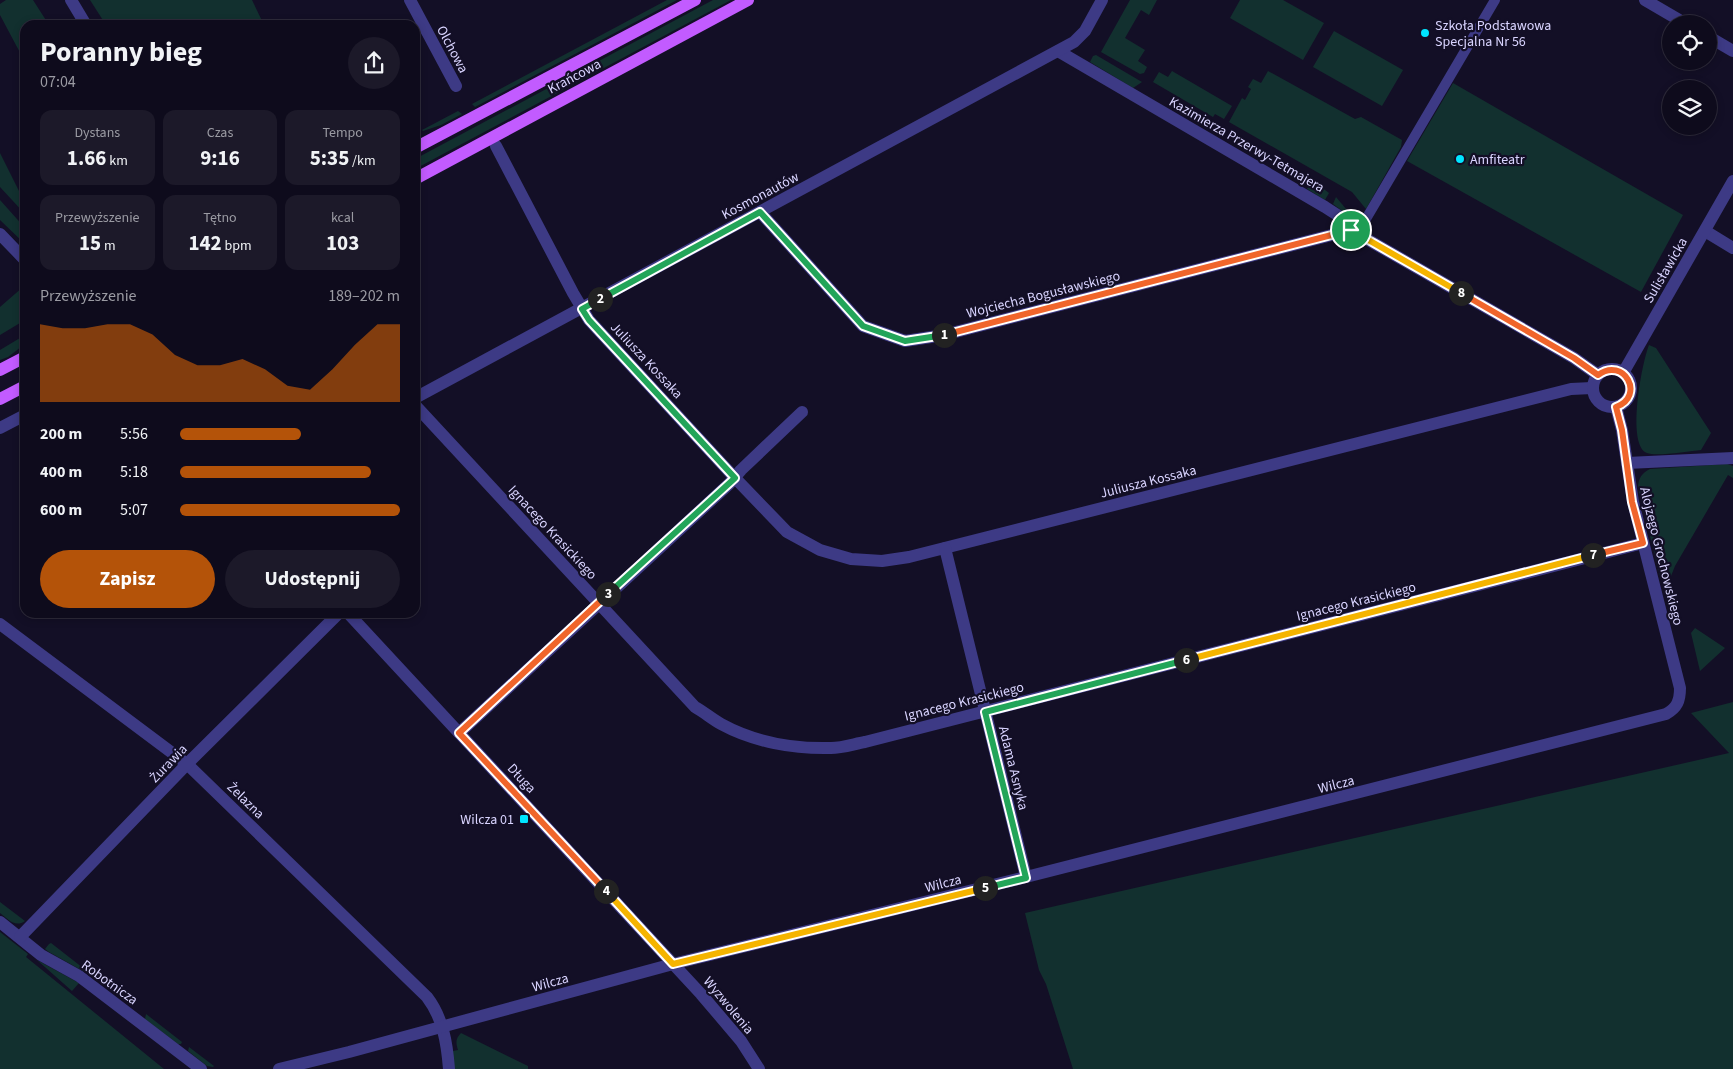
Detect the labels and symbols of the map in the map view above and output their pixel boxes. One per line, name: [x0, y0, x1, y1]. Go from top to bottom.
place label: Szkoła Podstawowa Specjalna Nr 56: [1435, 16, 1551, 52]
street label: Olchowa: [431, 22, 473, 77]
marker: Szkoła Podstawowa Specjalna Nr 56: [1419, 27, 1431, 39]
street label: Krańcowa: [544, 54, 605, 99]
street label: Kazimierza Przerwy-Tetmajera: [1165, 92, 1328, 198]
place label: Amfiteatr: [1470, 150, 1525, 170]
marker: Amfiteatr: [1454, 153, 1466, 165]
street label: Kosmonautów: [718, 167, 803, 225]
pin: [1330, 209, 1372, 251]
street label: Sulisławicka: [1639, 234, 1693, 307]
street label: Wojciecha Bogusławskiego: [964, 266, 1122, 324]
pin: 8: [1448, 280, 1474, 306]
pin: 2: [588, 286, 612, 312]
street label: Juliusza Kossaka: [605, 318, 687, 404]
pin: 1: [932, 322, 956, 348]
street label: Juliusza Kossaka: [1098, 460, 1198, 504]
street label: Ignacego Krasickiego: [503, 481, 601, 584]
street label: Alojzego Grochowskiego: [1634, 485, 1688, 628]
pin: 7: [1580, 542, 1606, 568]
street label: Ignacego Krasickiego: [1294, 577, 1418, 627]
pin: 3: [596, 582, 620, 606]
pin: 6: [1174, 648, 1198, 672]
street label: Ignacego Krasickiego: [902, 677, 1026, 727]
street label: Adama Asnyka: [993, 724, 1033, 812]
street label: Żurawia: [145, 740, 192, 788]
street label: Długa: [502, 759, 540, 798]
street label: Wilcza: [1316, 771, 1357, 799]
street label: Żelazna: [222, 778, 269, 824]
place label: Wilcza 01: [460, 810, 514, 830]
marker: Wilcza 01: [518, 813, 530, 825]
street label: Wilcza: [923, 870, 964, 898]
pin: 5: [972, 876, 998, 900]
pin: 4: [594, 878, 618, 904]
street label: Robotnicza: [77, 955, 142, 1010]
street label: Wilcza: [530, 969, 571, 997]
street label: Wyzwolenia: [698, 973, 758, 1039]

